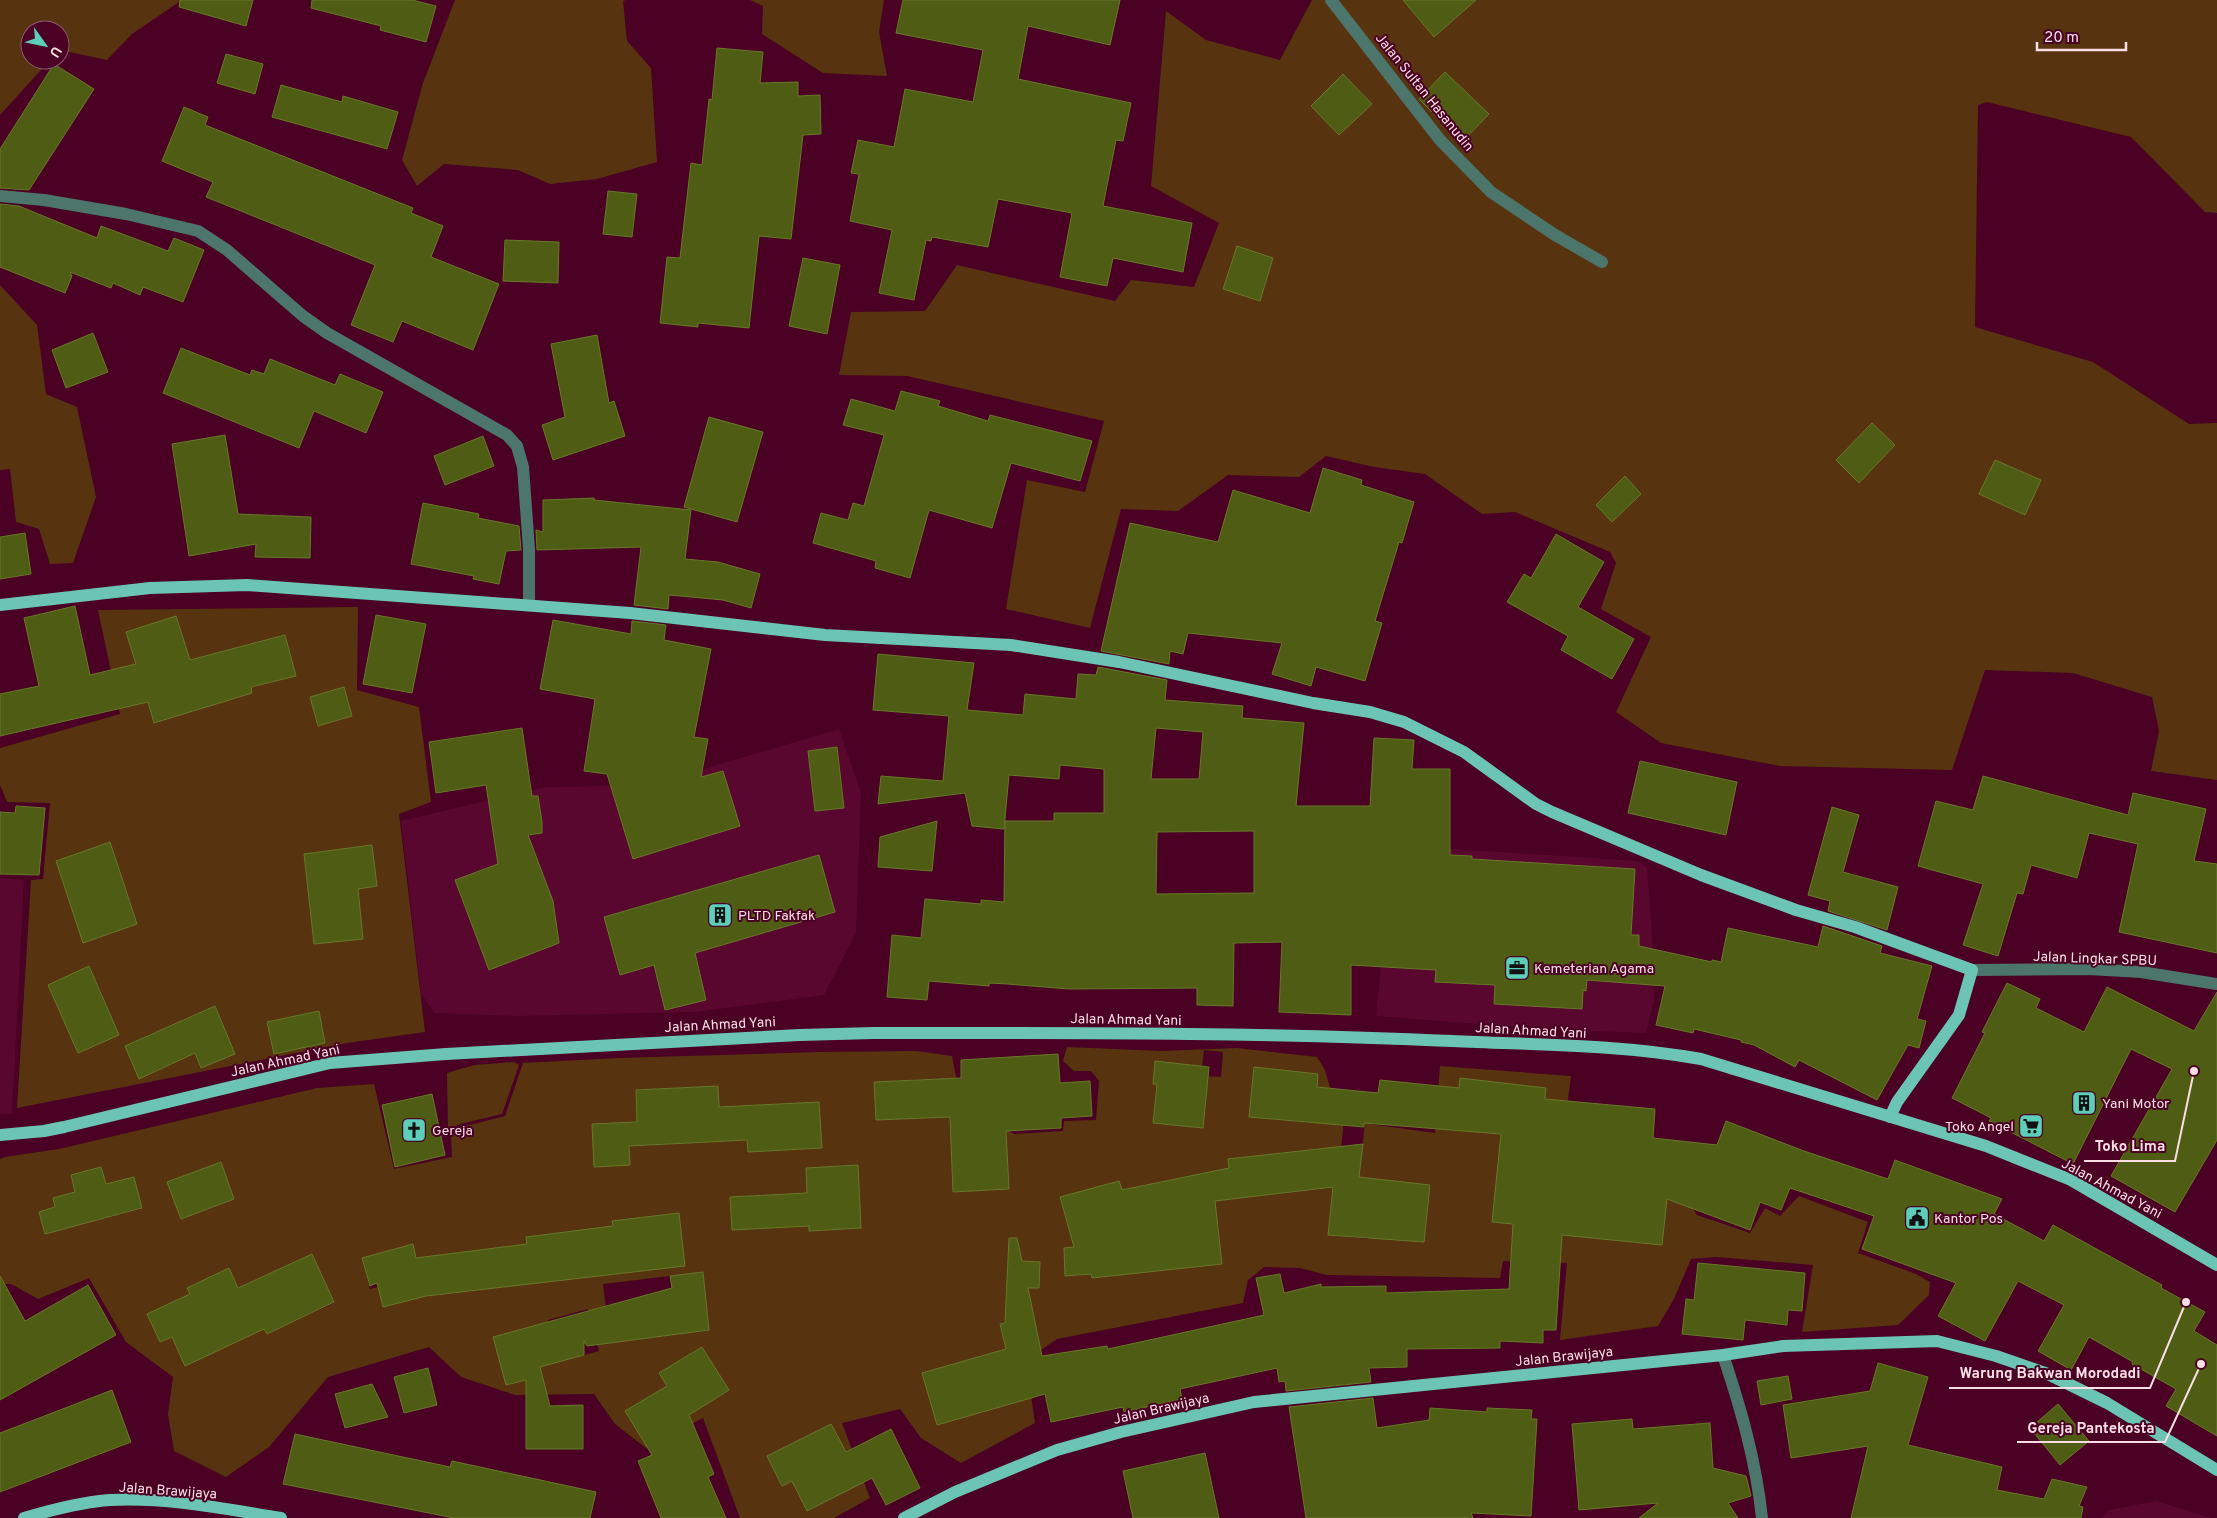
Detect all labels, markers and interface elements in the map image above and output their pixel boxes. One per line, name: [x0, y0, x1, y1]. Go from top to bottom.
north arrow: [20, 20, 70, 70]
scale bar: [2037, 20, 2126, 52]
text: 20 m: [2044, 29, 2079, 48]
street label: Jalan Sultan Hasanudin: [1371, 31, 1477, 155]
text: U: [45, 42, 64, 60]
building icon: PLTD Fakfak: [707, 902, 733, 928]
place label: PLTD Fakfak: [738, 908, 815, 925]
street label: Jalan Lingkar SPBU: [2033, 949, 2157, 970]
office icon: Kemeterian Agama: [1504, 955, 1530, 981]
place label: Kemeterian Agama: [1534, 961, 1654, 978]
street label: Jalan Ahmad Yani: [1070, 1011, 1182, 1030]
street label: Jalan Ahmad Yani: [664, 1014, 776, 1037]
street label: Jalan Ahmad Yani: [1475, 1020, 1587, 1043]
street label: Jalan Ahmad Yani: [229, 1042, 342, 1081]
building icon: Yani Motor: [2071, 1090, 2097, 1116]
place label: Yani Motor: [2102, 1096, 2170, 1113]
supermarket icon: Toko Angel: [2018, 1113, 2044, 1139]
church icon: Gereja: [401, 1117, 427, 1143]
place label: Toko Angel: [1945, 1119, 2014, 1136]
place label: Gereja: [432, 1123, 473, 1140]
callout: Toko Lima: [2084, 1131, 2175, 1161]
text: Toko Lima: [2095, 1138, 2165, 1157]
street label: Jalan Ahmad Yani: [2058, 1156, 2165, 1223]
public building icon: Kantor Pos: [1904, 1205, 1930, 1231]
place label: Kantor Pos: [1934, 1211, 2003, 1228]
street label: Jalan Brawijaya: [1514, 1344, 1614, 1371]
callout: Warung Bakwan Morodadi: [1949, 1358, 2150, 1388]
text: Warung Bakwan Morodadi: [1960, 1365, 2141, 1384]
street label: Jalan Brawijaya: [1112, 1390, 1211, 1429]
callout: Gereja Pantekosta: [2017, 1412, 2165, 1442]
text: Gereja Pantekosta: [2027, 1420, 2155, 1439]
street label: Jalan Brawijaya: [118, 1480, 218, 1503]

